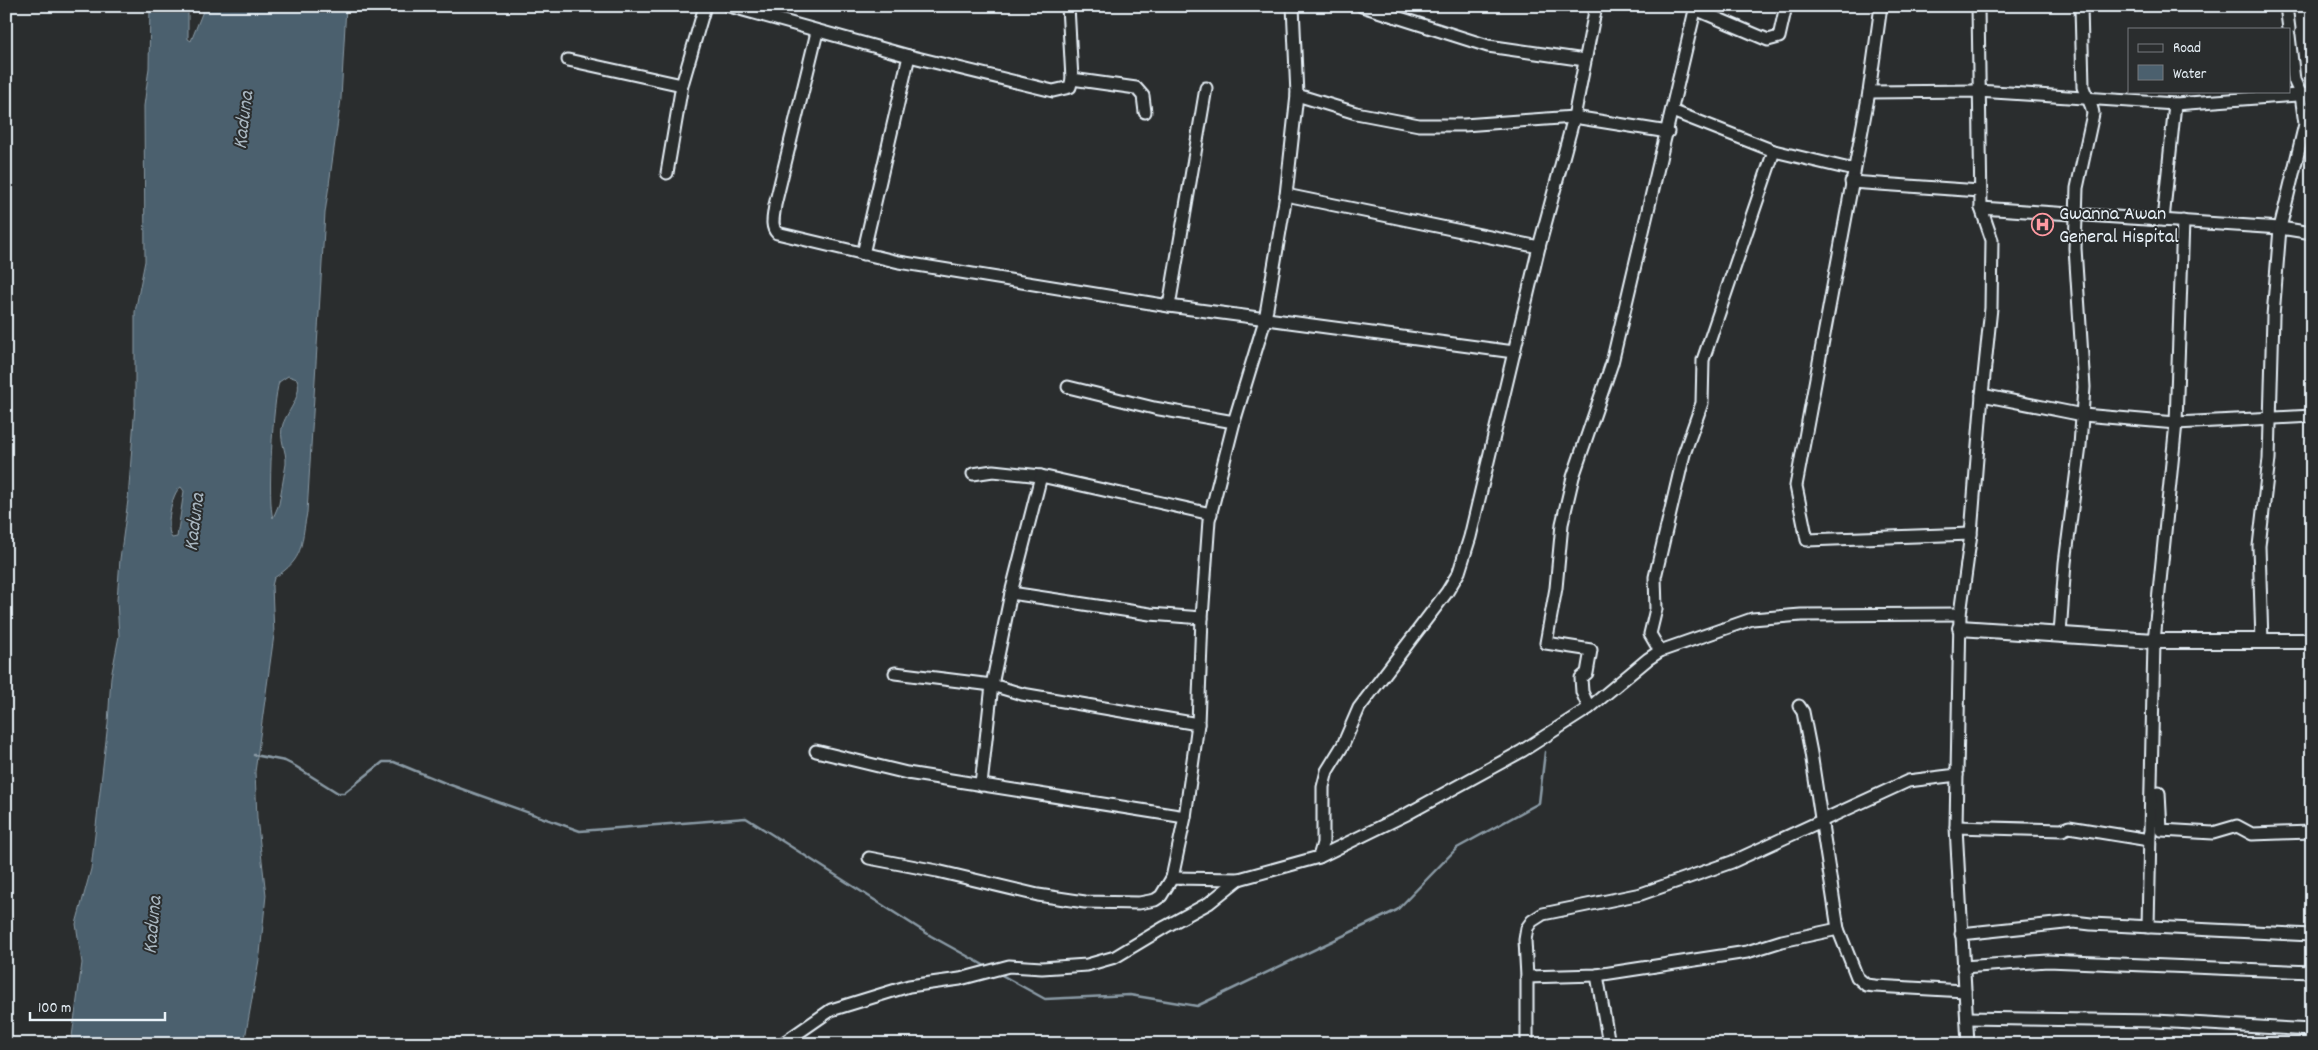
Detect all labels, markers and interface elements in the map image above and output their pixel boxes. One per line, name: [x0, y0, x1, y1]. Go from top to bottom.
legend: [2128, 28, 2290, 92]
text: Road: [2173, 38, 2201, 60]
text: Water: [2173, 64, 2207, 86]
water label: Kaduna: [227, 89, 264, 151]
place label: Gwanna Awan General Hispital: [2059, 201, 2179, 252]
hospital icon: Gwanna Awan General Hispital: [2031, 212, 2055, 236]
water label: Kaduna: [178, 491, 215, 553]
water label: Kaduna: [137, 894, 172, 955]
scale bar: [30, 990, 165, 1022]
text: 100 m: [38, 998, 71, 1020]

